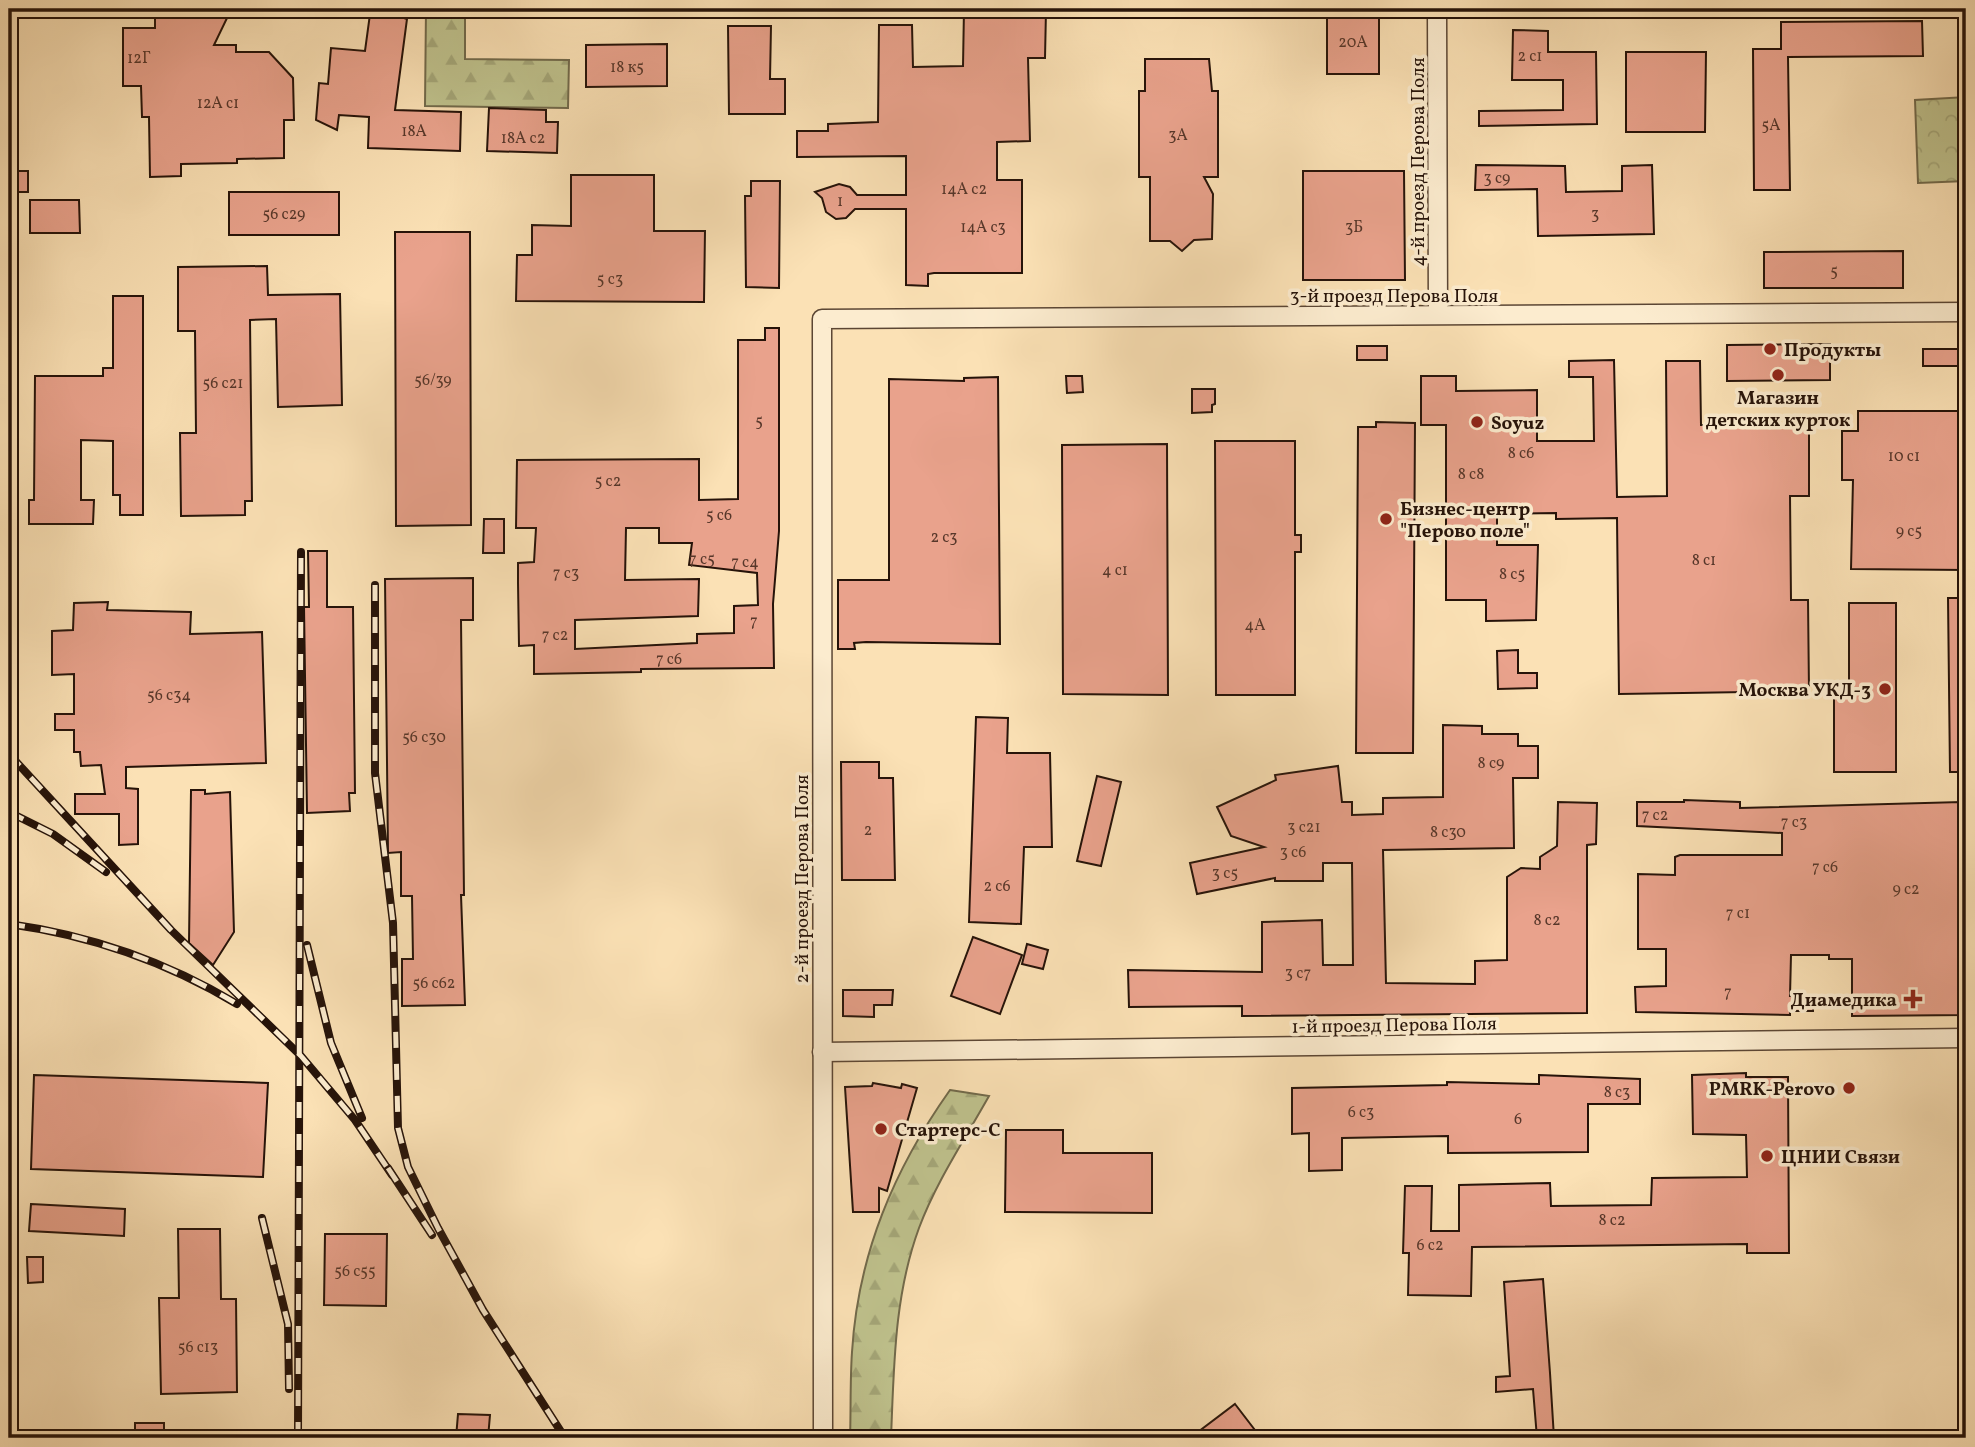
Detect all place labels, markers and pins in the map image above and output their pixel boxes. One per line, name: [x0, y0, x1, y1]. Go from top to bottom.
place label: Продукты: [1784, 338, 1881, 364]
marker: Продукты: [1762, 341, 1778, 357]
marker: Магазин детских курток: [1770, 367, 1786, 383]
place label: Магазин детских курток: [1706, 386, 1851, 434]
place label: Soyuz: [1491, 411, 1544, 437]
marker: Soyuz: [1469, 414, 1485, 430]
place label: Бизнес-центр "Перово поле": [1400, 497, 1530, 545]
marker: Бизнес-центр "Перово поле": [1378, 511, 1394, 527]
place label: Москва УКД-3: [1739, 678, 1871, 704]
marker: Москва УКД-3: [1877, 681, 1893, 697]
place label: Диамедика: [1790, 988, 1897, 1014]
marker: Диамедика: [1903, 989, 1923, 1009]
place label: PMRK-Perovo: [1709, 1077, 1835, 1103]
marker: PMRK-Perovo: [1841, 1080, 1857, 1096]
place label: Стартерс-С: [895, 1118, 1000, 1144]
marker: Стартерс-С: [873, 1121, 889, 1137]
place label: ЦНИИ Связи: [1781, 1145, 1900, 1171]
marker: ЦНИИ Связи: [1759, 1148, 1775, 1164]

